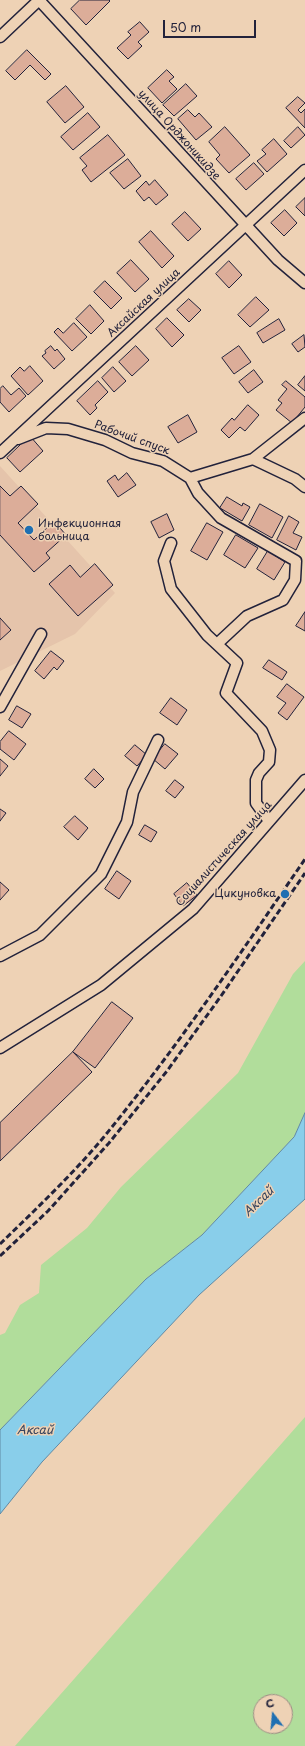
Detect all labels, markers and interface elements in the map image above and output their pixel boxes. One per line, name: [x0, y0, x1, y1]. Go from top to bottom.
scale bar: [165, 12, 258, 38]
text: 50 m: [170, 18, 201, 36]
street label: улица Орджоникидзе: [135, 87, 223, 183]
street label: Аксайская улица: [105, 266, 183, 340]
street label: Рабочий спуск: [93, 418, 171, 458]
place label: Инфекционная больница: [38, 517, 121, 543]
marker: Инфекционная больница: [23, 524, 35, 536]
street label: Социалистическая улица: [173, 799, 275, 909]
place label: Цикуновка: [215, 887, 276, 901]
marker: Цикуновка: [279, 888, 291, 900]
water label: Аксай: [241, 1184, 277, 1220]
water label: Аксай: [17, 1424, 53, 1438]
north arrow: [253, 1694, 293, 1734]
text: С: [264, 1694, 276, 1712]

